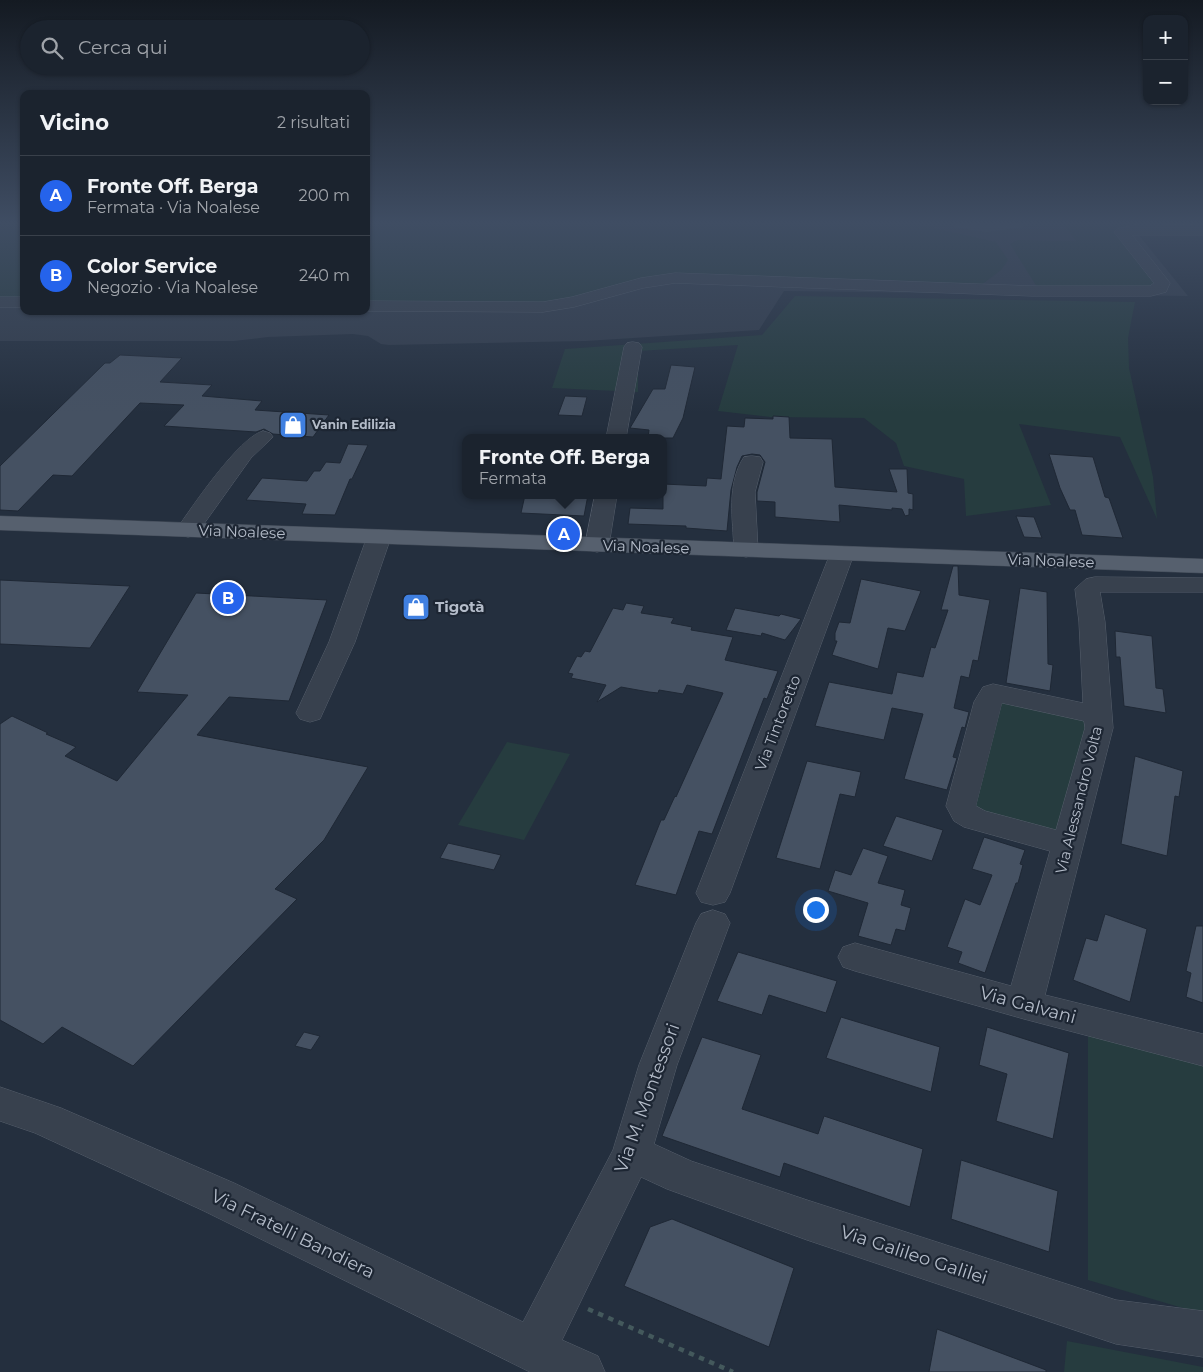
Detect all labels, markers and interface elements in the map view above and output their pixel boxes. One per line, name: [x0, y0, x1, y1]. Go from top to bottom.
map controls: [1143, 15, 1188, 105]
button: +: [1143, 15, 1188, 60]
search box: [20, 20, 370, 75]
icon: search: [38, 34, 66, 62]
text: Cerca qui: [78, 36, 168, 59]
button: −: [1143, 60, 1188, 105]
text: Vicino: [40, 110, 109, 135]
text: 2 risultati: [277, 113, 350, 132]
text: Fronte Off. Berga: [87, 175, 259, 198]
text: A: [50, 186, 62, 205]
text: 200 m: [299, 186, 350, 205]
text: Fermata · Via Noalese: [87, 198, 260, 217]
text: Color Service: [87, 255, 217, 278]
text: B: [50, 266, 62, 285]
text: 240 m: [299, 266, 350, 285]
text: Negozio · Via Noalese: [87, 278, 258, 297]
shop icon: Vanin Edilizia: [278, 410, 308, 440]
place label: Vanin Edilizia: [311, 417, 396, 432]
popup: [462, 434, 667, 499]
text: Fronte Off. Berga: [479, 446, 650, 469]
text: Fermata: [479, 469, 547, 488]
pin: A: [548, 515, 580, 553]
street label: Via Noalese: [198, 520, 286, 543]
street label: Via Noalese: [602, 535, 690, 558]
street label: Via Noalese: [1007, 549, 1095, 572]
pin: B: [212, 579, 244, 617]
shop icon: Tigotà: [401, 592, 431, 622]
place label: Tigotà: [435, 597, 485, 616]
street label: Via Tintoretto: [751, 672, 804, 773]
street label: Via Alessandro Volta: [1051, 724, 1106, 876]
your location: [803, 897, 829, 923]
street label: Via Galvani: [977, 982, 1079, 1028]
street label: Via M. Montessori: [610, 1020, 684, 1176]
street label: Via Fratelli Bandiera: [208, 1185, 378, 1283]
street label: Via Galileo Galilei: [838, 1221, 990, 1289]

